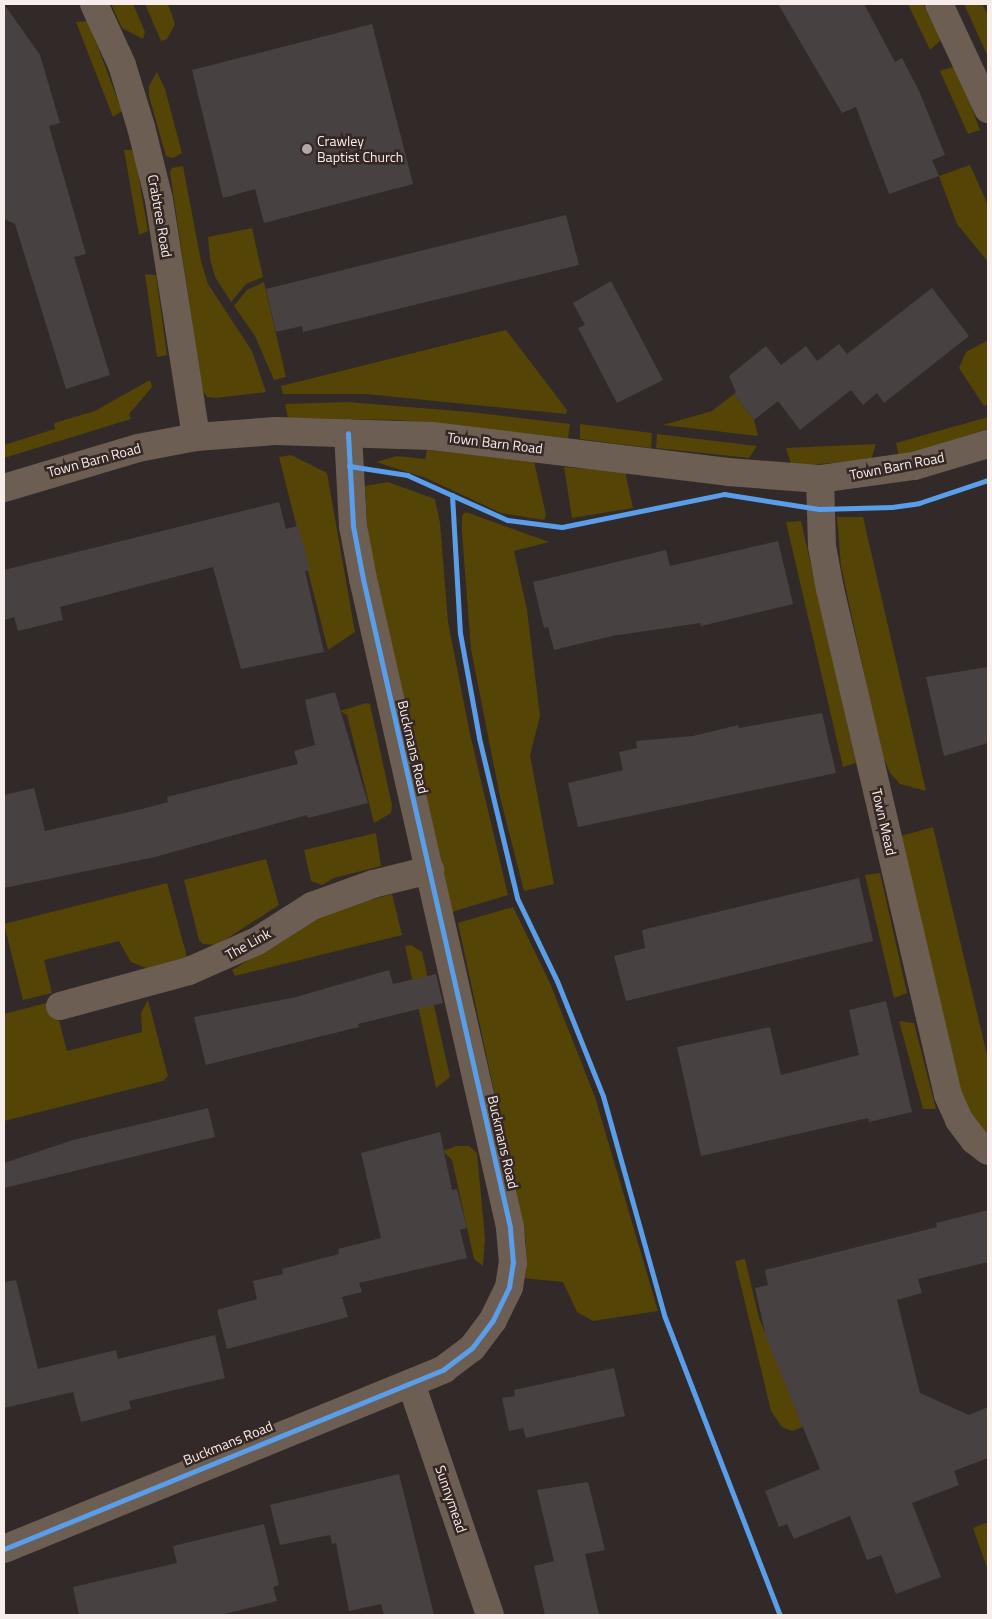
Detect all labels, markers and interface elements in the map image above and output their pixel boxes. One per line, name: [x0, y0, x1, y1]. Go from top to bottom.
place label: Crawley Baptist Church: [317, 133, 403, 166]
marker: Crawley Baptist Church: [301, 143, 313, 155]
street label: Crabtree Road: [144, 173, 176, 259]
street label: Town Barn Road: [446, 429, 544, 457]
street label: Town Barn Road: [45, 439, 143, 481]
street label: Town Barn Road: [848, 449, 946, 483]
street label: Buckmans Road: [394, 699, 432, 795]
street label: Town Mead: [868, 787, 900, 857]
street label: The Link: [222, 925, 274, 963]
street label: Buckmans Road: [484, 1094, 522, 1190]
street label: Buckmans Road: [181, 1417, 275, 1469]
street label: Sunnymead: [432, 1463, 470, 1535]

